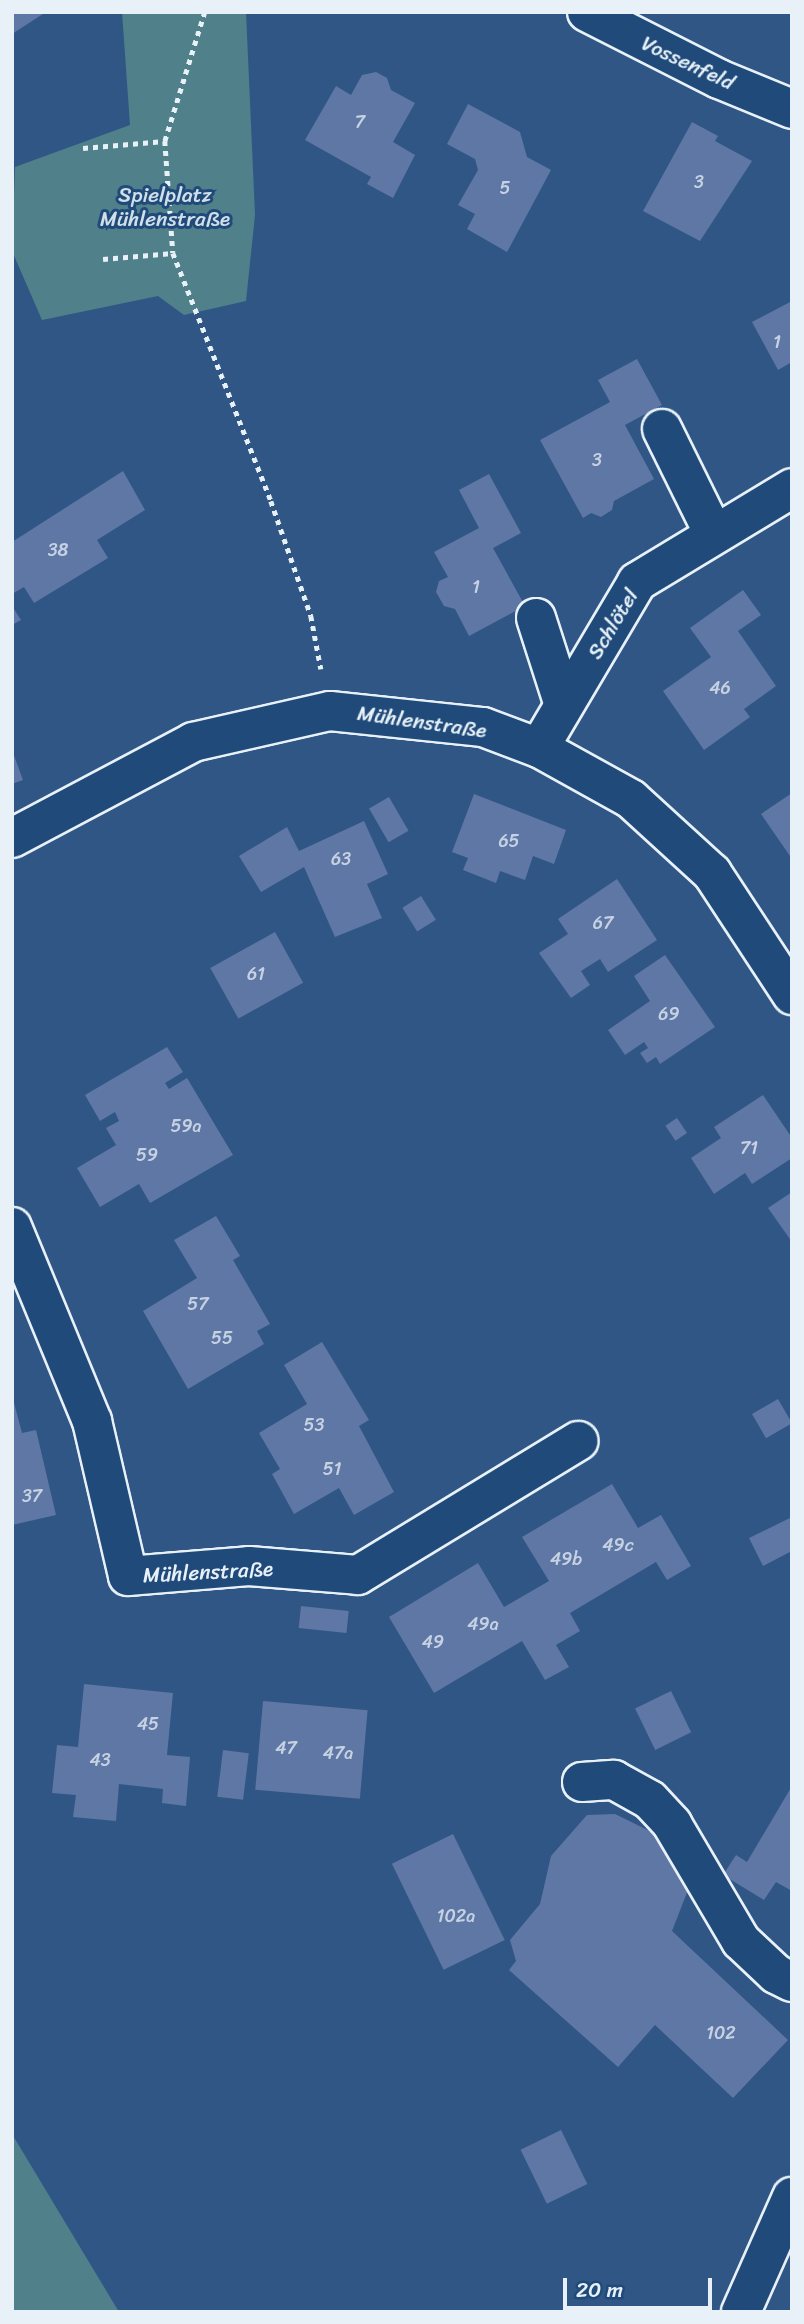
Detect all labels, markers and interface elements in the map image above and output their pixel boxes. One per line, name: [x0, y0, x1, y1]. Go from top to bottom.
street label: Vossenfeld: [638, 31, 738, 95]
house number: 7: [355, 111, 365, 133]
house number: 3: [694, 171, 704, 193]
house number: 5: [500, 177, 510, 199]
park label: Spielplatz Mühlenstraße: [100, 182, 230, 232]
house number: 1: [773, 331, 781, 353]
house number: 3: [592, 449, 602, 471]
house number: 38: [48, 539, 68, 561]
house number: 1: [472, 576, 480, 598]
street label: Schlötel: [582, 584, 644, 664]
house number: 46: [709, 677, 731, 699]
street label: Mühlenstraße: [356, 700, 488, 744]
house number: 65: [498, 830, 520, 852]
house number: 63: [331, 848, 351, 870]
house number: 67: [593, 912, 613, 934]
house number: 61: [247, 963, 265, 985]
house number: 69: [658, 1003, 680, 1025]
house number: 59a: [170, 1115, 202, 1137]
house number: 71: [740, 1137, 758, 1159]
house number: 59: [136, 1144, 158, 1166]
house number: 57: [187, 1293, 209, 1315]
house number: 55: [211, 1327, 233, 1349]
house number: 53: [304, 1414, 324, 1436]
house number: 51: [323, 1458, 341, 1480]
house number: 37: [22, 1485, 42, 1507]
house number: 49c: [602, 1534, 634, 1556]
house number: 49b: [550, 1548, 582, 1570]
street label: Mühlenstraße: [142, 1556, 274, 1588]
house number: 49a: [467, 1613, 499, 1635]
house number: 49: [422, 1631, 444, 1653]
house number: 45: [137, 1713, 159, 1735]
house number: 47: [275, 1737, 297, 1759]
house number: 47a: [323, 1742, 353, 1764]
house number: 43: [89, 1749, 111, 1771]
house number: 102a: [437, 1905, 475, 1927]
house number: 102: [706, 2022, 736, 2044]
scale bar: [566, 2264, 715, 2308]
text: 20 m: [576, 2271, 623, 2309]

